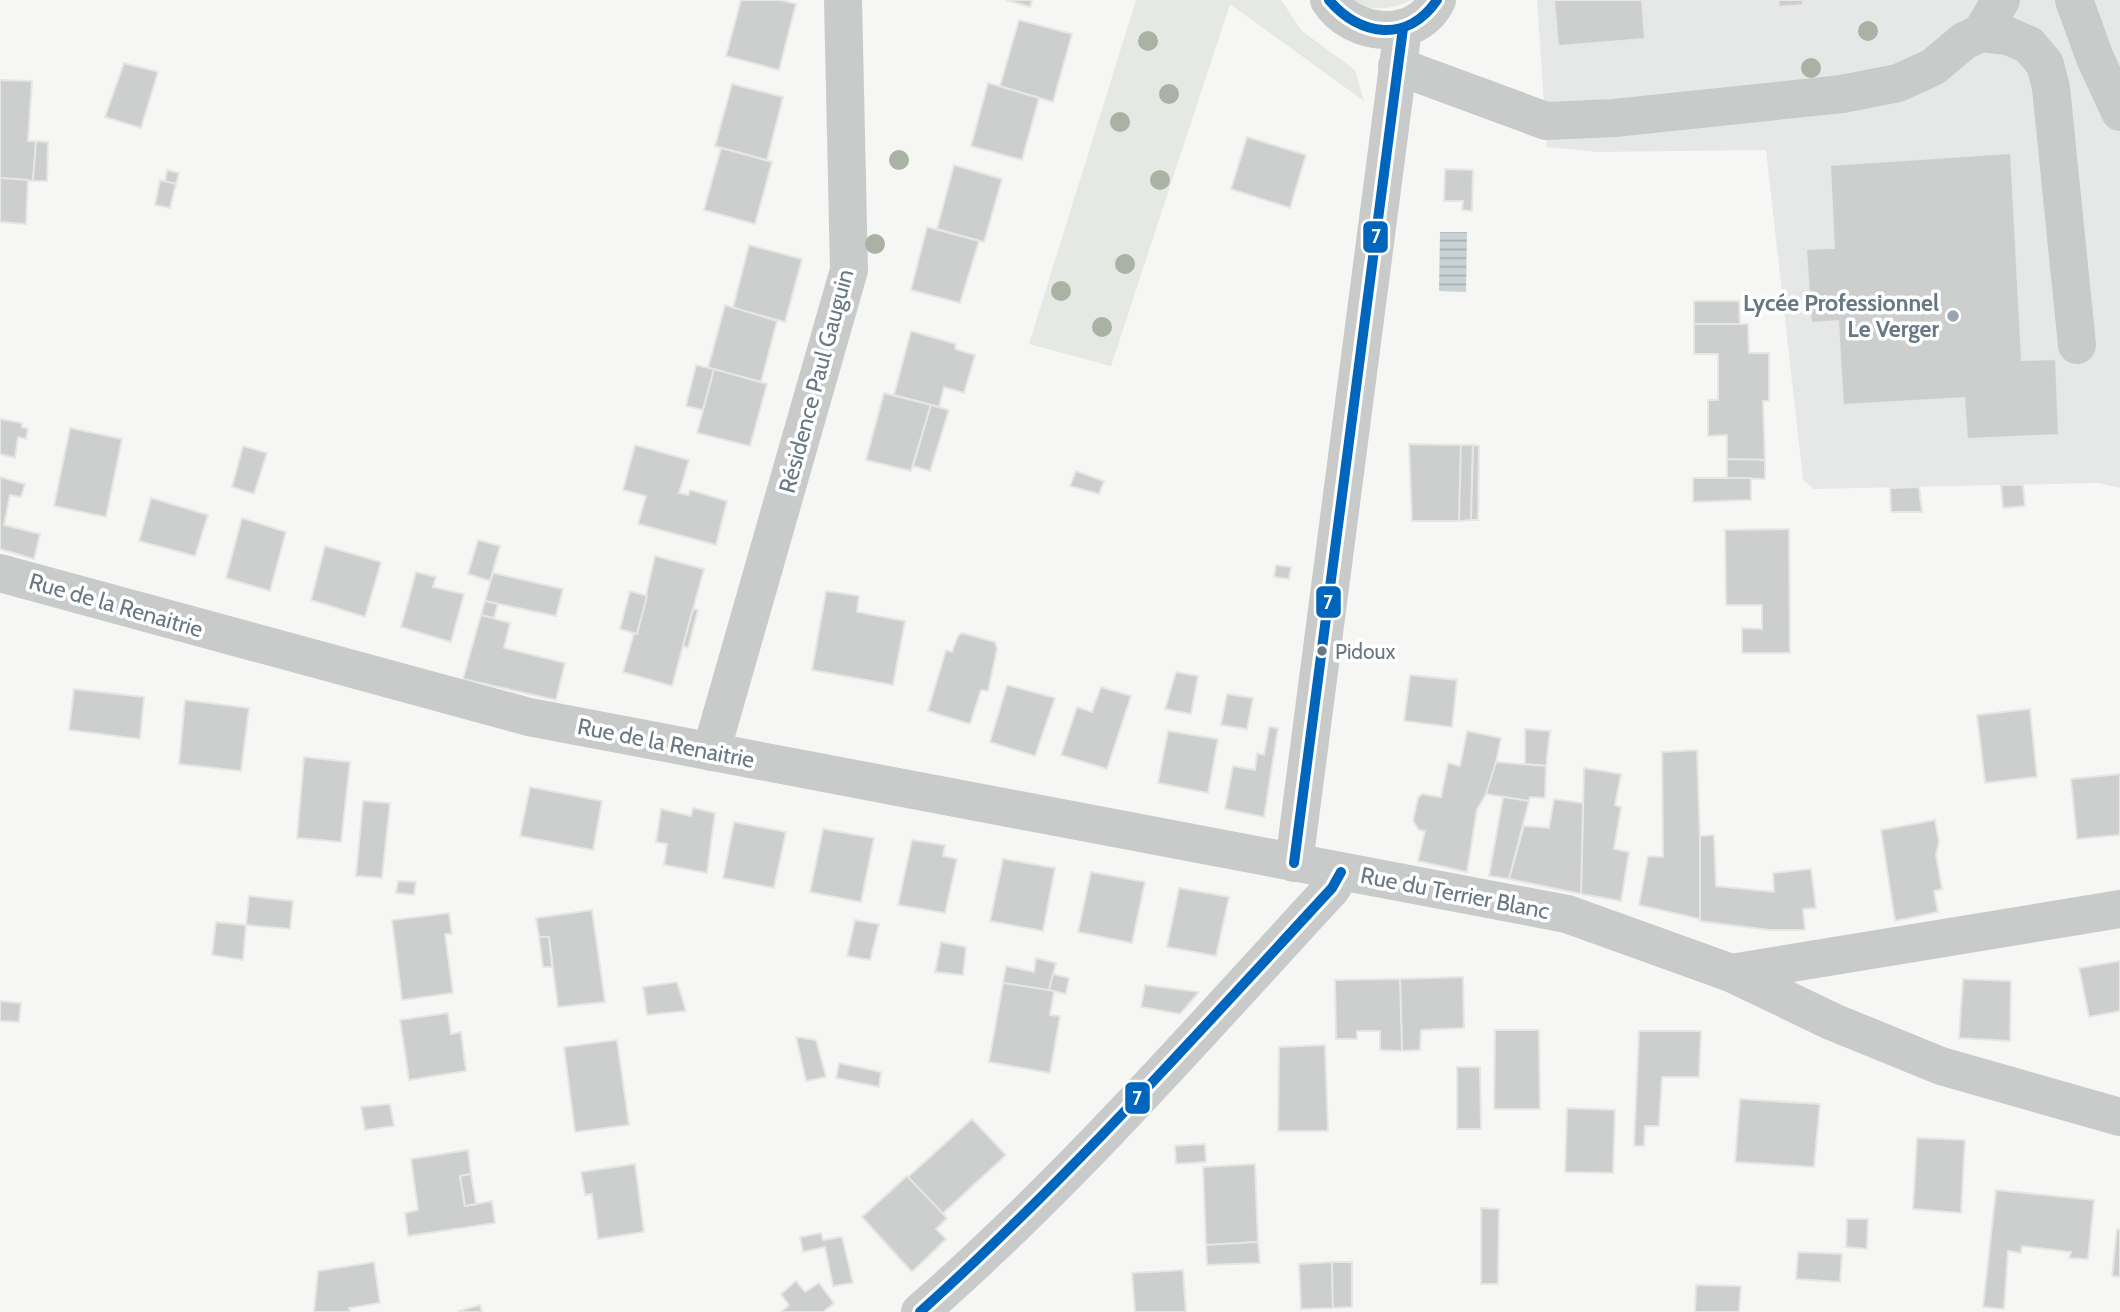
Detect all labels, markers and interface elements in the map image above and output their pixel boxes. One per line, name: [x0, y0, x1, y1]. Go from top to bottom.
line badge: 7: [1362, 220, 1389, 254]
text: 7: [1371, 225, 1381, 248]
street label: Résidence Paul Gauguin: [773, 266, 859, 496]
place label: Lycée Professionnel Le Verger: [1743, 289, 1939, 343]
marker: Lycée Professionnel Le Verger: [1945, 308, 1961, 324]
street label: Rue de la Renaitrie: [26, 567, 206, 643]
line badge: 7: [1315, 585, 1342, 619]
text: 7: [1323, 591, 1333, 614]
place label: Pidoux: [1335, 639, 1396, 664]
marker: Pidoux: [1315, 644, 1329, 658]
street label: Rue de la Renaitrie: [575, 712, 757, 774]
street label: Rue du Terrier Blanc: [1358, 861, 1552, 925]
line badge: 7: [1124, 1081, 1151, 1115]
text: 7: [1132, 1087, 1142, 1110]

